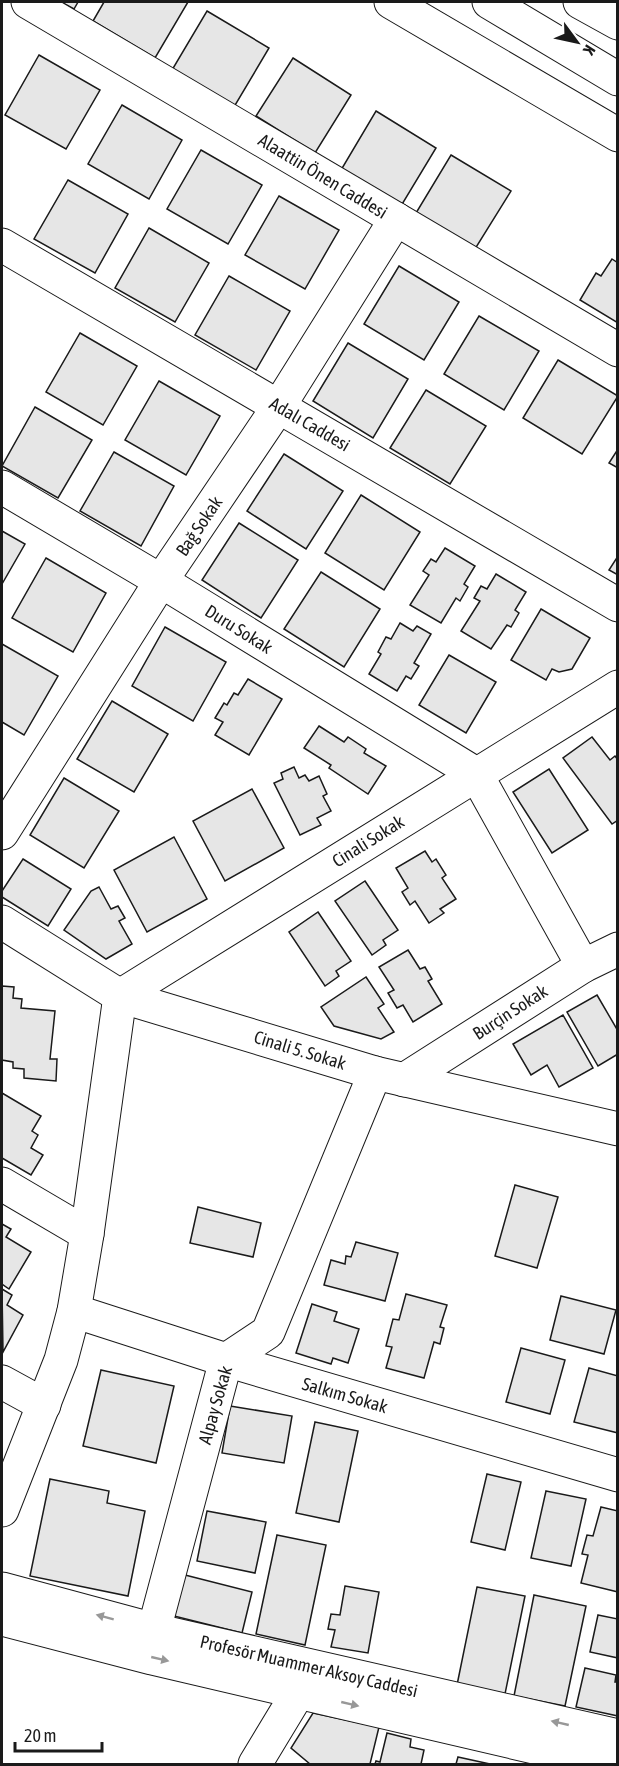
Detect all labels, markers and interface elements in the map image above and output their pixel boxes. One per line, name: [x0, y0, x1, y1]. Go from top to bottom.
north arrow: [547, 12, 607, 72]
text: K: [580, 42, 599, 58]
street label: Alaattin Önen Caddesi: [255, 129, 391, 223]
street label: Adalı Caddesi: [266, 393, 354, 455]
street label: Bağ Sokak: [171, 492, 227, 560]
street label: Duru Sokak: [201, 600, 277, 658]
street label: Cinali Sokak: [328, 811, 408, 871]
street label: Burçin Sokak: [469, 980, 551, 1044]
street label: Cinali 5. Sokak: [251, 1026, 349, 1074]
street label: Alpay Sokak: [194, 1363, 236, 1447]
street label: Salkım Sokak: [300, 1373, 390, 1417]
one-way arrow: [96, 1611, 114, 1621]
street label: Profesör Muammer Aksoy Caddesi: [198, 1631, 420, 1701]
one-way arrow: [151, 1655, 169, 1665]
one-way arrow: [340, 1699, 359, 1709]
scale bar: [15, 1715, 102, 1753]
one-way arrow: [551, 1718, 570, 1727]
text: 20 m: [24, 1725, 56, 1746]

